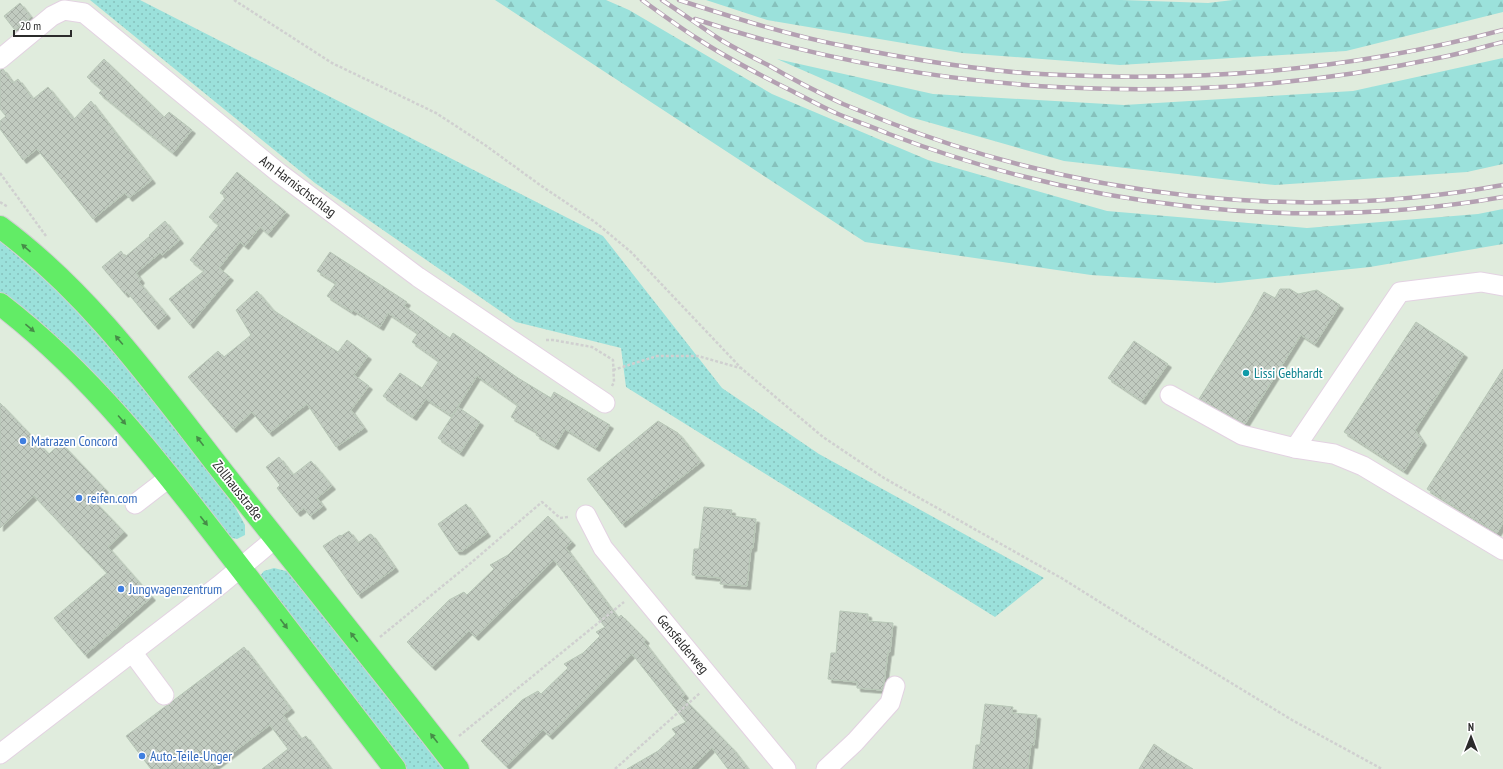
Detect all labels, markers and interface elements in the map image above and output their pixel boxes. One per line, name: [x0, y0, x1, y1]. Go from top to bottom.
scale bar: [14, 12, 71, 38]
text: 20 m: [20, 18, 41, 33]
street label: Am Harnischschlag: [256, 151, 340, 221]
one-way arrow: [21, 244, 32, 253]
one-way arrow: [25, 324, 35, 333]
one-way arrow: [114, 334, 123, 345]
place label: Lissi Gebhardt: [1254, 364, 1323, 382]
marker: Lissi Gebhardt: [1241, 368, 1251, 378]
one-way arrow: [117, 415, 127, 425]
place label: Matrazen Concord: [31, 432, 117, 450]
marker: Matrazen Concord: [18, 436, 28, 446]
one-way arrow: [196, 436, 204, 447]
street label: Zollhausstraße: [209, 456, 267, 524]
place label: reifen.com: [87, 489, 137, 507]
marker: reifen.com: [74, 493, 84, 503]
one-way arrow: [200, 515, 209, 526]
place label: Jungwagenzentrum: [128, 580, 222, 598]
marker: Jungwagenzentrum: [116, 584, 126, 594]
street label: Gensfelderweg: [653, 611, 713, 677]
one-way arrow: [279, 618, 288, 629]
one-way arrow: [349, 631, 358, 642]
north arrow: [1451, 717, 1491, 757]
text: N: [1468, 720, 1474, 734]
one-way arrow: [430, 733, 439, 744]
place label: Auto-Teile-Unger: [150, 747, 232, 765]
marker: Auto-Teile-Unger: [137, 751, 147, 761]

